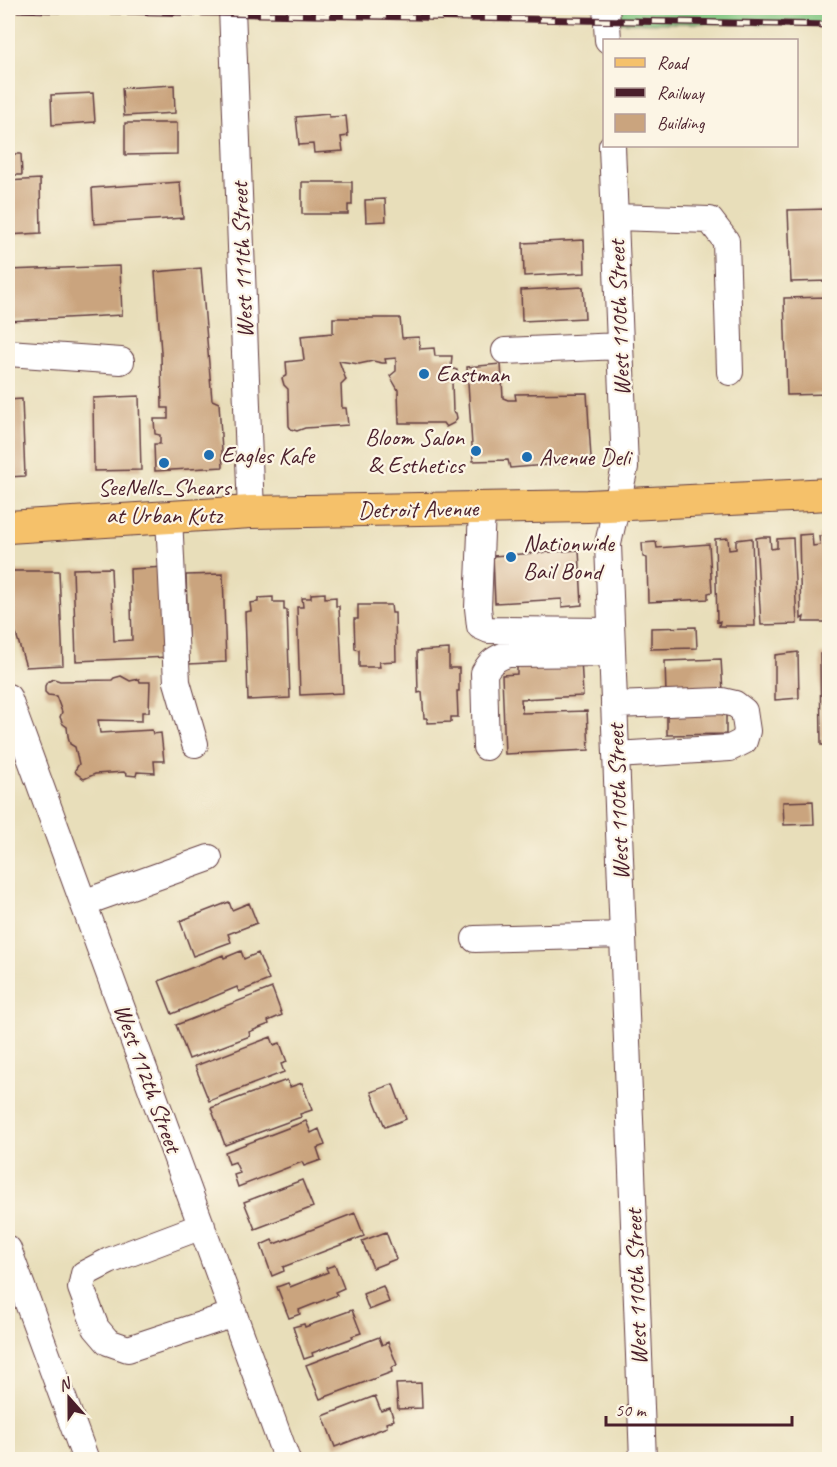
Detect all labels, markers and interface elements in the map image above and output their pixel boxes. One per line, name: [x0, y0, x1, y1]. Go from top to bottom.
legend: [603, 39, 798, 147]
text: Road: [657, 52, 690, 74]
text: Railway: [657, 82, 705, 104]
text: Building: [657, 112, 706, 134]
street label: West 111th Street: [224, 179, 260, 339]
street label: West 110th Street: [601, 237, 637, 397]
place label: Eastman: [436, 359, 510, 389]
marker: Eastman: [417, 367, 431, 381]
place label: Bloom Salon & Esthetics: [365, 422, 466, 480]
place label: Eagles Kafe: [221, 440, 316, 470]
place label: Avenue Deli: [539, 442, 633, 472]
marker: Bloom Salon & Esthetics: [469, 444, 483, 458]
marker: Eagles Kafe: [202, 448, 216, 462]
marker: Avenue Deli: [520, 450, 534, 464]
marker: SeeNells_Shears at Urban Kutz: [157, 456, 171, 470]
place label: SeeNells_Shears at Urban Kutz: [98, 472, 232, 530]
street label: Detroit Avenue: [358, 493, 481, 525]
place label: Nationwide Bail Bond: [523, 528, 616, 586]
marker: Nationwide Bail Bond: [504, 550, 518, 564]
street label: West 110th Street: [600, 721, 636, 881]
street label: West 112th Street: [107, 1000, 189, 1158]
street label: West 110th Street: [618, 1206, 654, 1366]
north arrow: [39, 1368, 99, 1428]
text: N: [56, 1373, 75, 1396]
scale bar: [606, 1389, 792, 1427]
text: 50 m: [615, 1399, 648, 1421]

